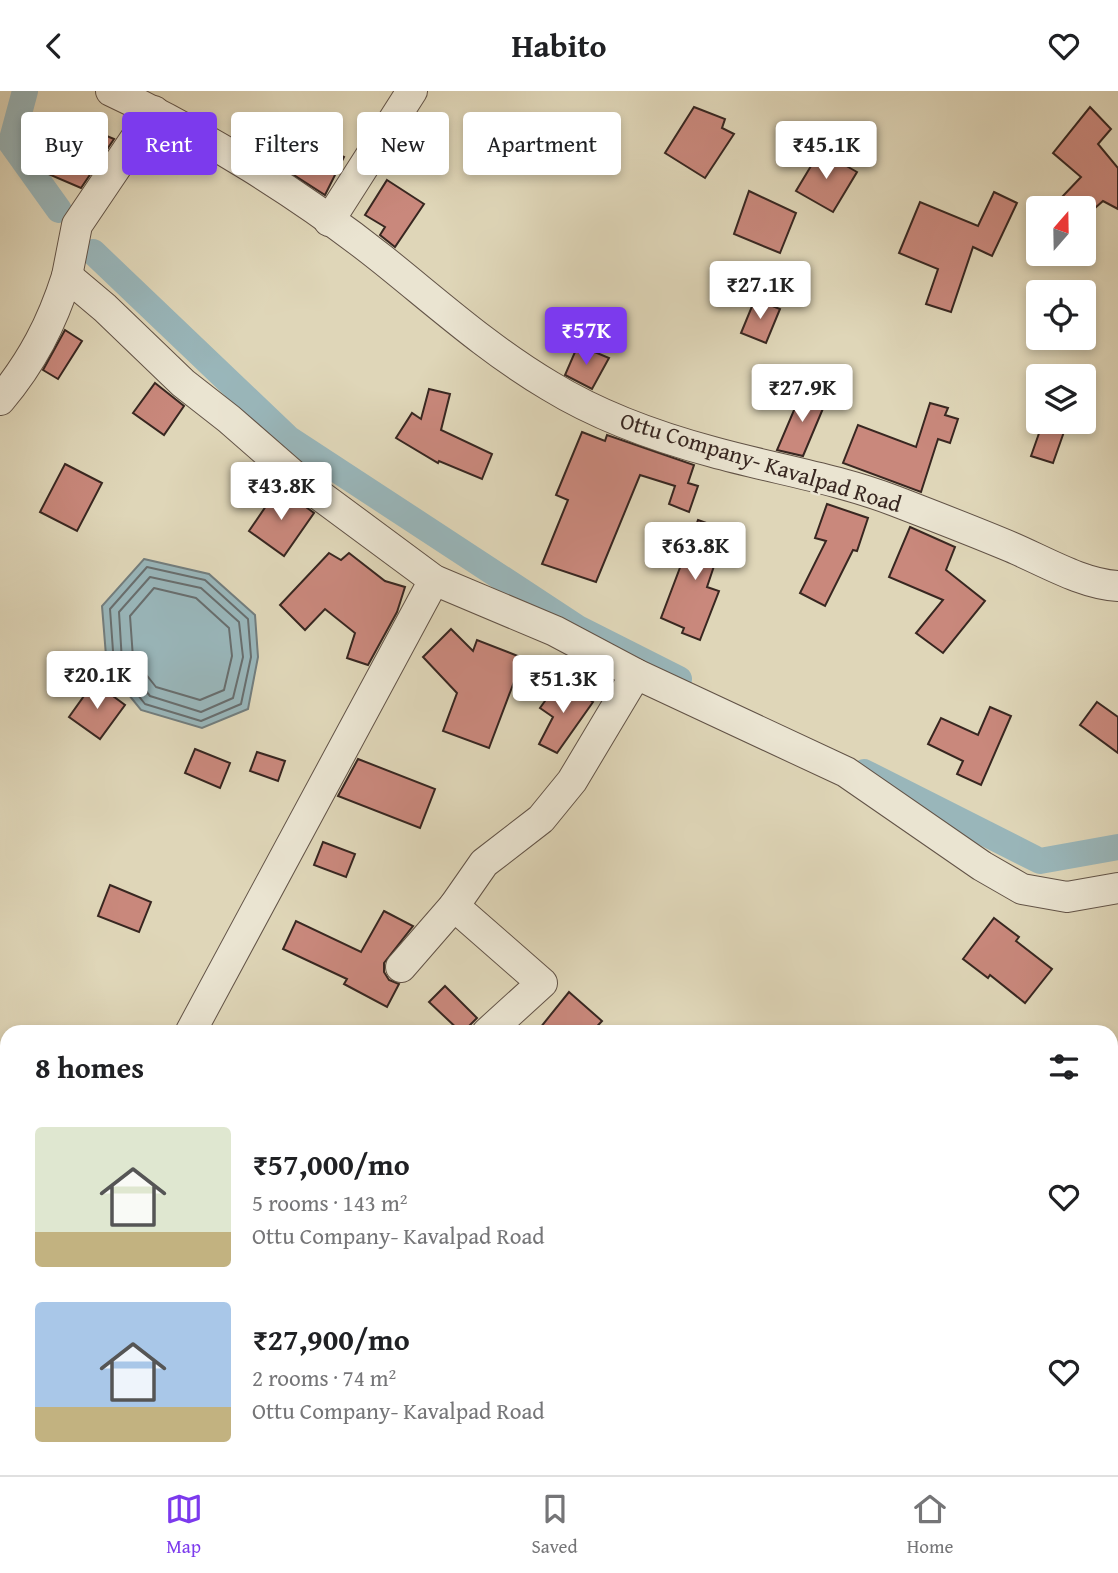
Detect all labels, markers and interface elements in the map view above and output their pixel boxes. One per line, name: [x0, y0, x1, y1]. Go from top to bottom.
text: Habito: [511, 22, 607, 69]
icon: back: [35, 27, 73, 65]
icon: heart: [1045, 27, 1083, 65]
chip: Buy: [21, 112, 108, 175]
chip: Rent: [122, 112, 217, 175]
chip: Filters: [231, 112, 343, 175]
chip: New: [357, 112, 449, 175]
chip: Apartment: [463, 112, 621, 175]
pin: ₹45.1K: [769, 122, 883, 181]
text: ₹45.1K: [792, 127, 860, 160]
north arrow: [1026, 196, 1096, 266]
map controls: [1026, 196, 1096, 434]
pin: ₹27.1K: [703, 261, 817, 321]
text: ₹27.1K: [726, 267, 794, 300]
button: locate: [1026, 280, 1096, 350]
pin: ₹57K: [545, 307, 627, 367]
text: ₹57K: [561, 313, 611, 346]
button: layers: [1026, 364, 1096, 434]
pin: ₹27.9K: [745, 365, 859, 424]
text: ₹27.9K: [768, 370, 836, 403]
street label: Ottu Company- Kavalpad Road: [616, 403, 907, 520]
pin: ₹43.8K: [224, 463, 338, 522]
text: ₹43.8K: [247, 468, 315, 501]
pin: ₹63.8K: [638, 523, 752, 582]
text: ₹63.8K: [661, 528, 729, 561]
pin: ₹20.1K: [40, 651, 154, 711]
pin: ₹51.3K: [506, 655, 620, 715]
text: ₹20.1K: [63, 657, 131, 690]
text: ₹51.3K: [529, 661, 597, 694]
text: 8 homes: [35, 1045, 144, 1089]
icon: filters: [1045, 1048, 1083, 1086]
text: ₹57,000/mo: [252, 1142, 410, 1186]
icon: home: [91, 1155, 175, 1239]
icon: heart: [1045, 1178, 1083, 1216]
text: 5 rooms · 143 m²: [252, 1186, 407, 1219]
text: Ottu Company- Kavalpad Road: [252, 1219, 545, 1252]
text: ₹27,900/mo: [252, 1317, 410, 1361]
icon: home: [91, 1330, 175, 1414]
icon: heart: [1045, 1353, 1083, 1391]
text: 2 rooms · 74 m²: [252, 1361, 396, 1394]
text: Ottu Company- Kavalpad Road: [252, 1394, 545, 1427]
tab: Map: [165, 1490, 203, 1560]
tab: Saved: [532, 1490, 578, 1560]
tab: Home: [907, 1490, 953, 1560]

